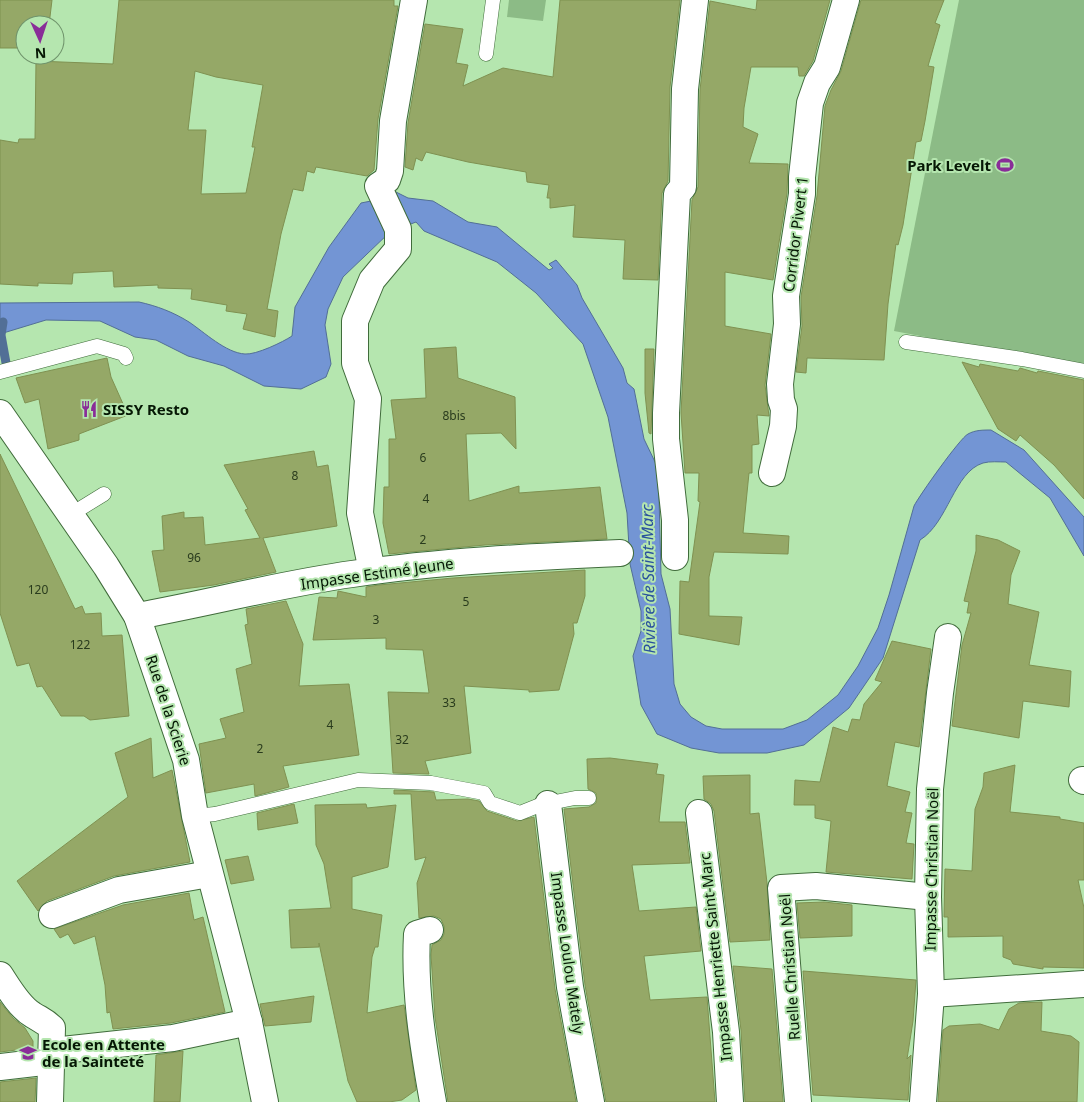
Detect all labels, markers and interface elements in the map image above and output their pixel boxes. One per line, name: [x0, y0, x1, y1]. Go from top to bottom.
north arrow: [15, 15, 65, 65]
text: N: [35, 44, 47, 63]
place label: Park Levelt: [907, 155, 991, 175]
sports icon: Park Levelt: [995, 155, 1015, 175]
street label: Corridor Pivert 1: [778, 175, 812, 293]
restaurant icon: SISSY Resto: [79, 399, 99, 419]
place label: SISSY Resto: [103, 399, 189, 419]
house number: 8bis: [442, 407, 466, 424]
house number: 6: [420, 449, 427, 466]
house number: 8: [292, 467, 299, 484]
house number: 4: [423, 490, 430, 507]
water label: Rivière de Saint-Marc: [636, 503, 660, 654]
house number: 2: [420, 531, 427, 548]
house number: 96: [187, 549, 201, 566]
street label: Impasse Estimé Jeune: [299, 552, 455, 594]
house number: 120: [28, 581, 48, 598]
house number: 5: [463, 593, 470, 610]
house number: 3: [373, 611, 380, 628]
house number: 122: [70, 636, 90, 653]
street label: Rue de la Scierie: [142, 652, 196, 768]
house number: 33: [442, 694, 456, 711]
house number: 4: [327, 716, 334, 733]
house number: 32: [395, 731, 409, 748]
house number: 2: [257, 740, 264, 757]
street label: Impasse Christian Noël: [920, 787, 942, 951]
street label: Impasse Henriette Saint-Marc: [694, 852, 736, 1062]
street label: Impasse Loulou Mately: [547, 871, 589, 1036]
street label: Ruelle Christian Noël: [774, 893, 804, 1041]
place label: Ecole en Attente de la Sainteté: [42, 1034, 165, 1071]
school or university icon: Ecole en Attente de la Sainteté: [18, 1043, 38, 1063]

